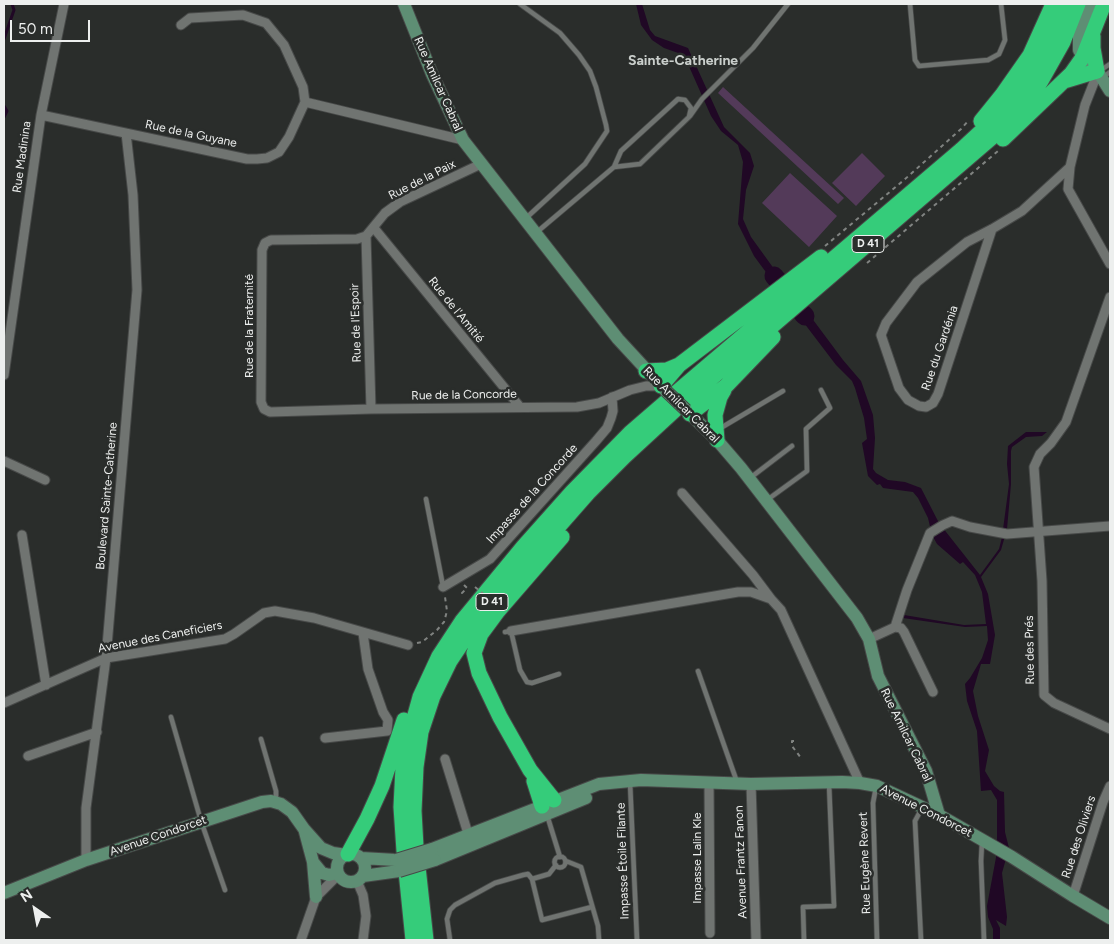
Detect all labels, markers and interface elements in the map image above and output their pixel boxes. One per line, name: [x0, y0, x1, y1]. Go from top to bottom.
scale bar: [12, 10, 92, 42]
text: 50 m: [18, 20, 53, 38]
street label: Rue Amilcar Cabral: [411, 35, 465, 133]
district label: Sainte-Catherine: [628, 53, 738, 69]
street label: Rue de la Guyane: [144, 117, 238, 151]
street label: Rue Madinina: [10, 120, 34, 194]
street label: Rue de la Paix: [386, 157, 458, 203]
road number: D 41: [852, 235, 884, 252]
street label: Rue de la Fraternité: [242, 274, 256, 378]
street label: Rue de l'Amitié: [425, 274, 487, 346]
street label: Rue de l'Espoir: [347, 283, 365, 363]
street label: Rue du Gardénia: [919, 304, 961, 392]
street label: Rue Amilcar Cabral: [640, 364, 722, 446]
street label: Rue de la Concorde: [411, 387, 517, 403]
street label: Boulevard Sainte-Catherine: [93, 422, 121, 570]
street label: Impasse de la Concorde: [483, 441, 581, 547]
road number: D 41: [476, 594, 508, 610]
street label: Rue des Prés: [1022, 615, 1038, 685]
street label: Avenue des Caneficiers: [97, 618, 223, 656]
street label: Rue Amilcar Cabral: [877, 686, 935, 784]
street label: Avenue Condorcet: [878, 782, 974, 840]
street label: Rue des Oliviers: [1059, 794, 1099, 880]
street label: Impasse Étoile Filante: [614, 802, 632, 920]
street label: Avenue Frantz Fanon: [732, 805, 750, 919]
street label: Impasse Lalin Kle: [690, 812, 704, 904]
street label: Rue Eugène Revert: [856, 812, 874, 914]
street label: Avenue Condorcet: [108, 813, 208, 859]
north arrow: [10, 884, 60, 934]
text: N: [17, 886, 36, 906]

